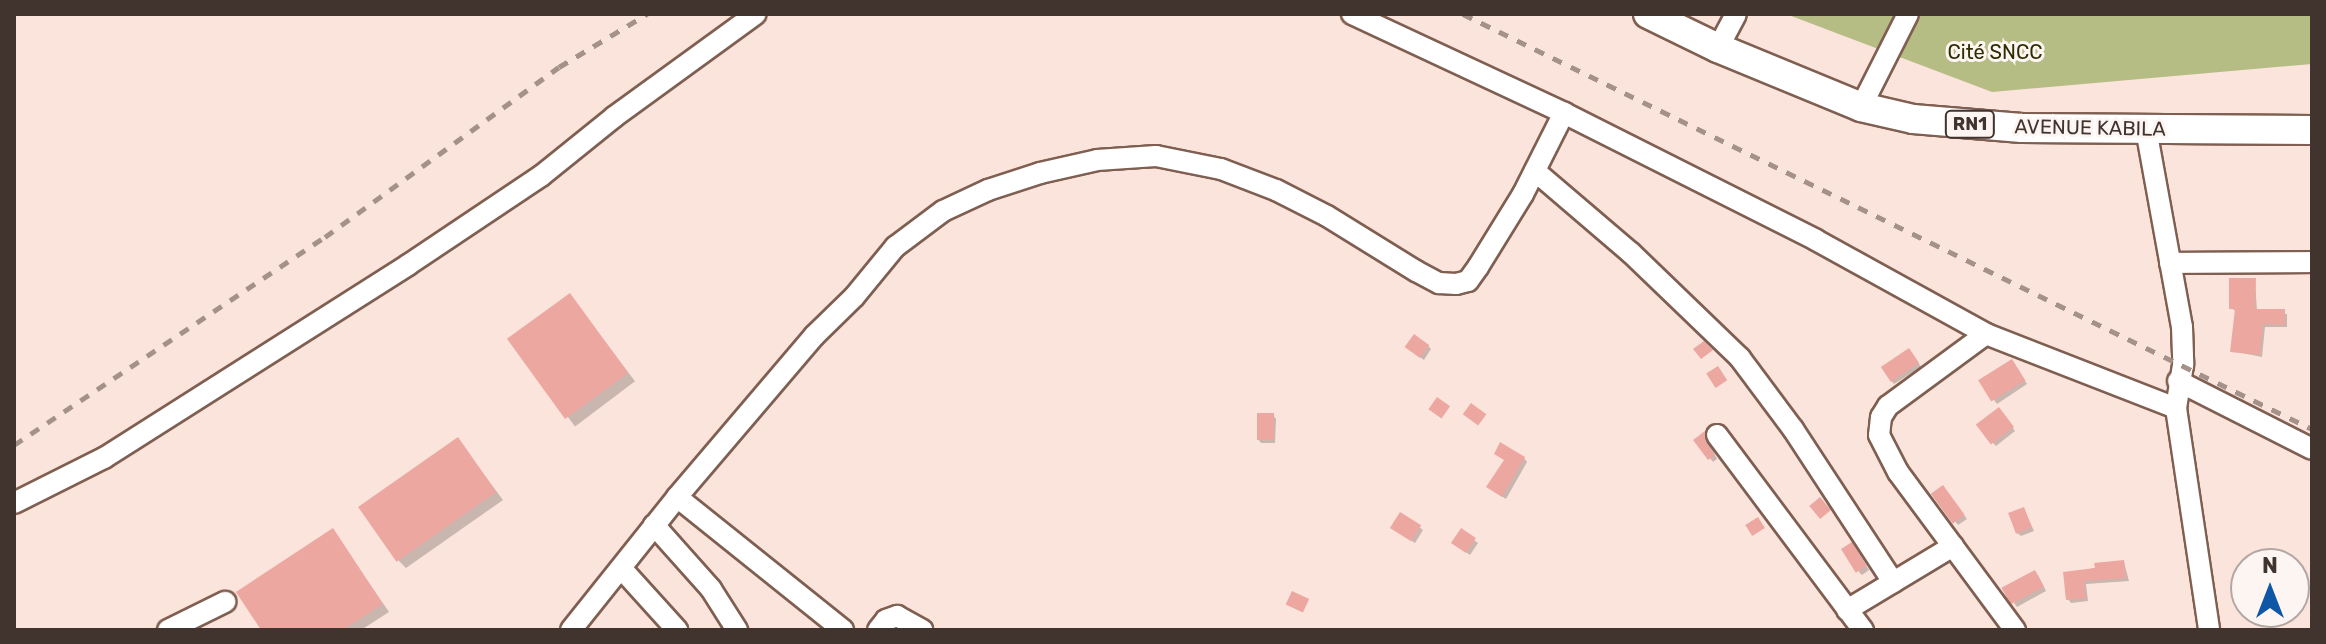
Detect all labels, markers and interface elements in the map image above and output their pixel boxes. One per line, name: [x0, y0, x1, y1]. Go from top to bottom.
park label: Cité SNCC: [1947, 40, 2043, 64]
road number: RN1: [1944, 110, 1996, 138]
street label: AVENUE KABILA: [2014, 115, 2166, 141]
north arrow: [2230, 548, 2310, 628]
text: N: [2262, 552, 2278, 579]

